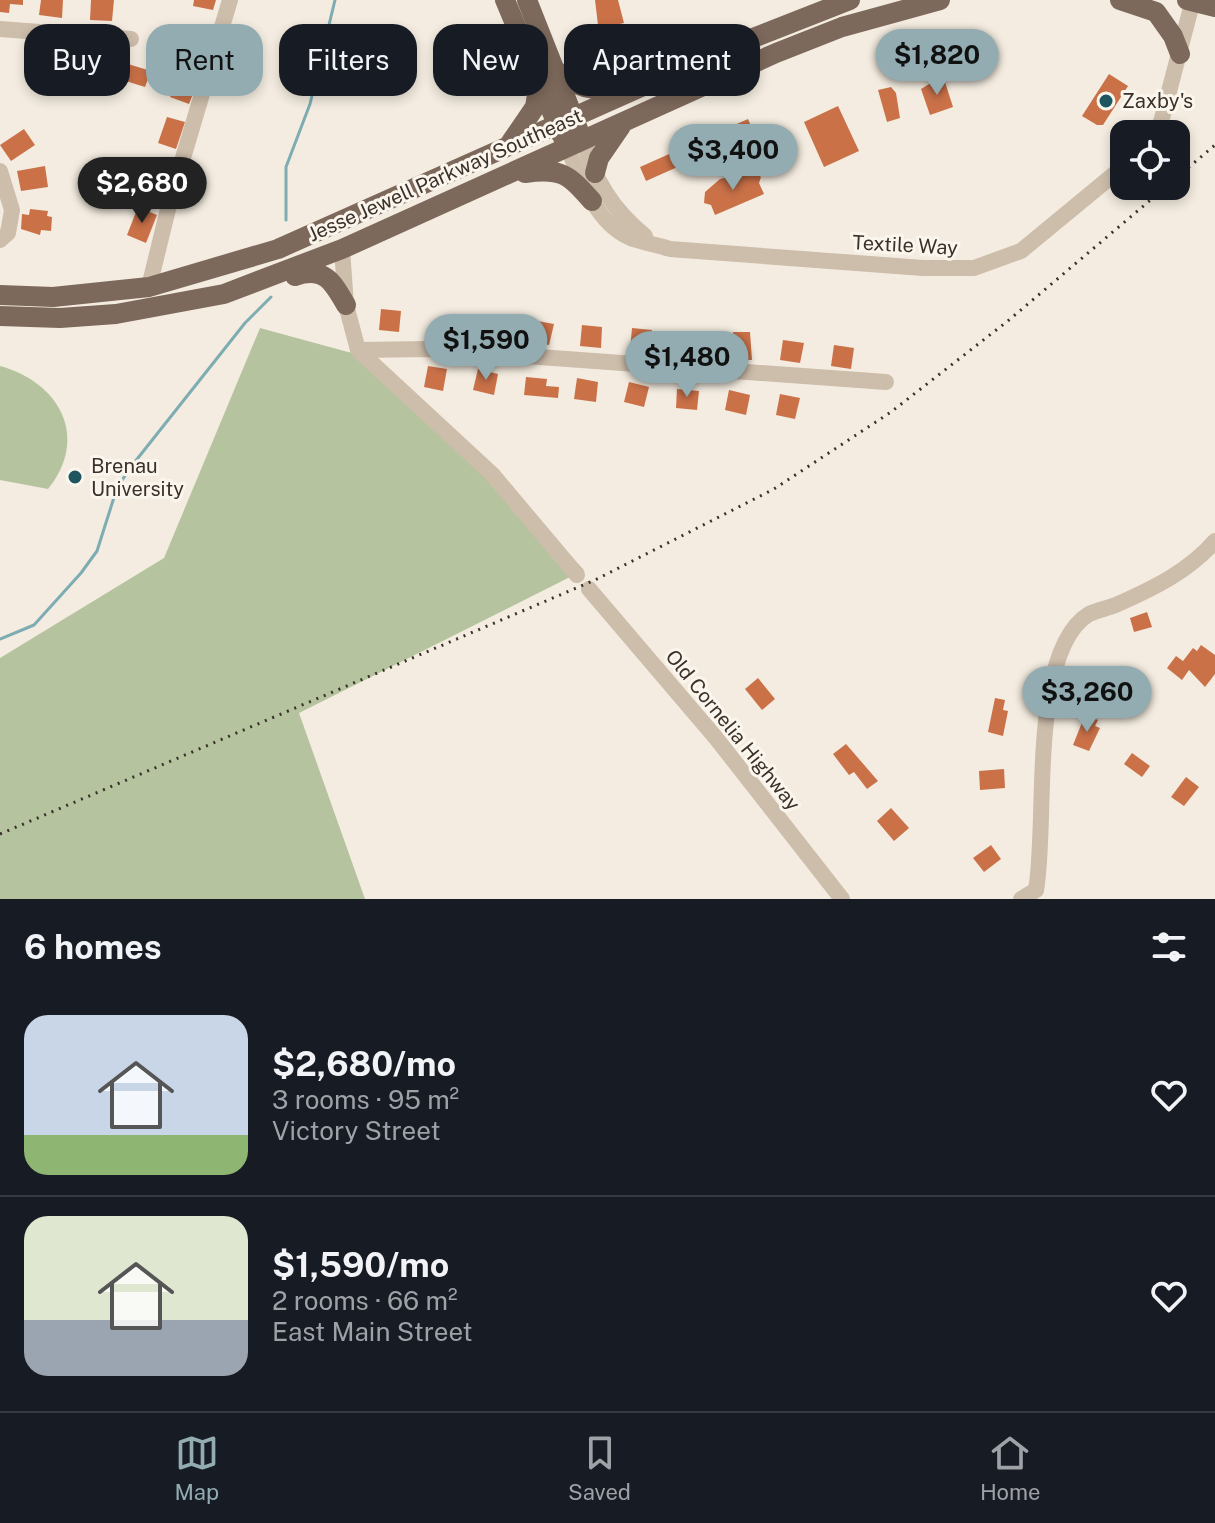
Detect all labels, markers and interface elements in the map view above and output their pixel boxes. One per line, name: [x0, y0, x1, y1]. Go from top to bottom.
chip: Buy: [24, 24, 130, 96]
chip: Rent: [146, 24, 263, 96]
chip: Filters: [279, 24, 417, 96]
chip: New: [433, 24, 548, 96]
chip: Apartment: [564, 24, 760, 96]
pin: $1,820: [872, 29, 1002, 97]
text: $1,820: [894, 39, 980, 70]
place label: Zaxby's: [1122, 89, 1193, 113]
marker: Zaxby's: [1097, 92, 1115, 110]
street label: Jesse Jewell Parkway Southeast: [304, 104, 586, 246]
map controls: [1110, 120, 1190, 200]
button: locate: [1110, 120, 1190, 200]
pin: $3,400: [668, 124, 798, 192]
text: $3,400: [687, 134, 779, 165]
pin: $2,680: [77, 157, 207, 225]
text: $2,680: [96, 167, 188, 198]
street label: Textile Way: [852, 230, 959, 260]
pin: $1,590: [421, 314, 551, 382]
text: $1,590: [442, 324, 530, 355]
pin: $1,480: [622, 331, 752, 399]
text: $1,480: [643, 341, 731, 372]
place label: Brenau University: [91, 454, 184, 501]
marker: Brenau University: [66, 468, 84, 486]
street label: Old Cornelia Highway: [661, 645, 805, 816]
pin: $3,260: [1022, 666, 1152, 734]
text: $3,260: [1040, 676, 1134, 707]
icon: filters: [1147, 925, 1191, 969]
text: 6 homes: [24, 927, 162, 967]
text: $2,680/mo: [272, 1044, 456, 1084]
icon: home: [88, 1047, 184, 1143]
icon: heart: [1147, 1073, 1191, 1117]
text: 3 rooms · 95 m²: [272, 1084, 459, 1115]
text: Victory Street: [272, 1115, 441, 1146]
text: $1,590/mo: [272, 1245, 449, 1285]
icon: home: [88, 1248, 184, 1344]
icon: heart: [1147, 1274, 1191, 1318]
text: 2 rooms · 66 m²: [272, 1285, 458, 1316]
text: East Main Street: [272, 1316, 473, 1347]
tab: Map: [174, 1431, 219, 1505]
tab: Saved: [568, 1431, 631, 1505]
tab: Home: [980, 1431, 1041, 1505]

